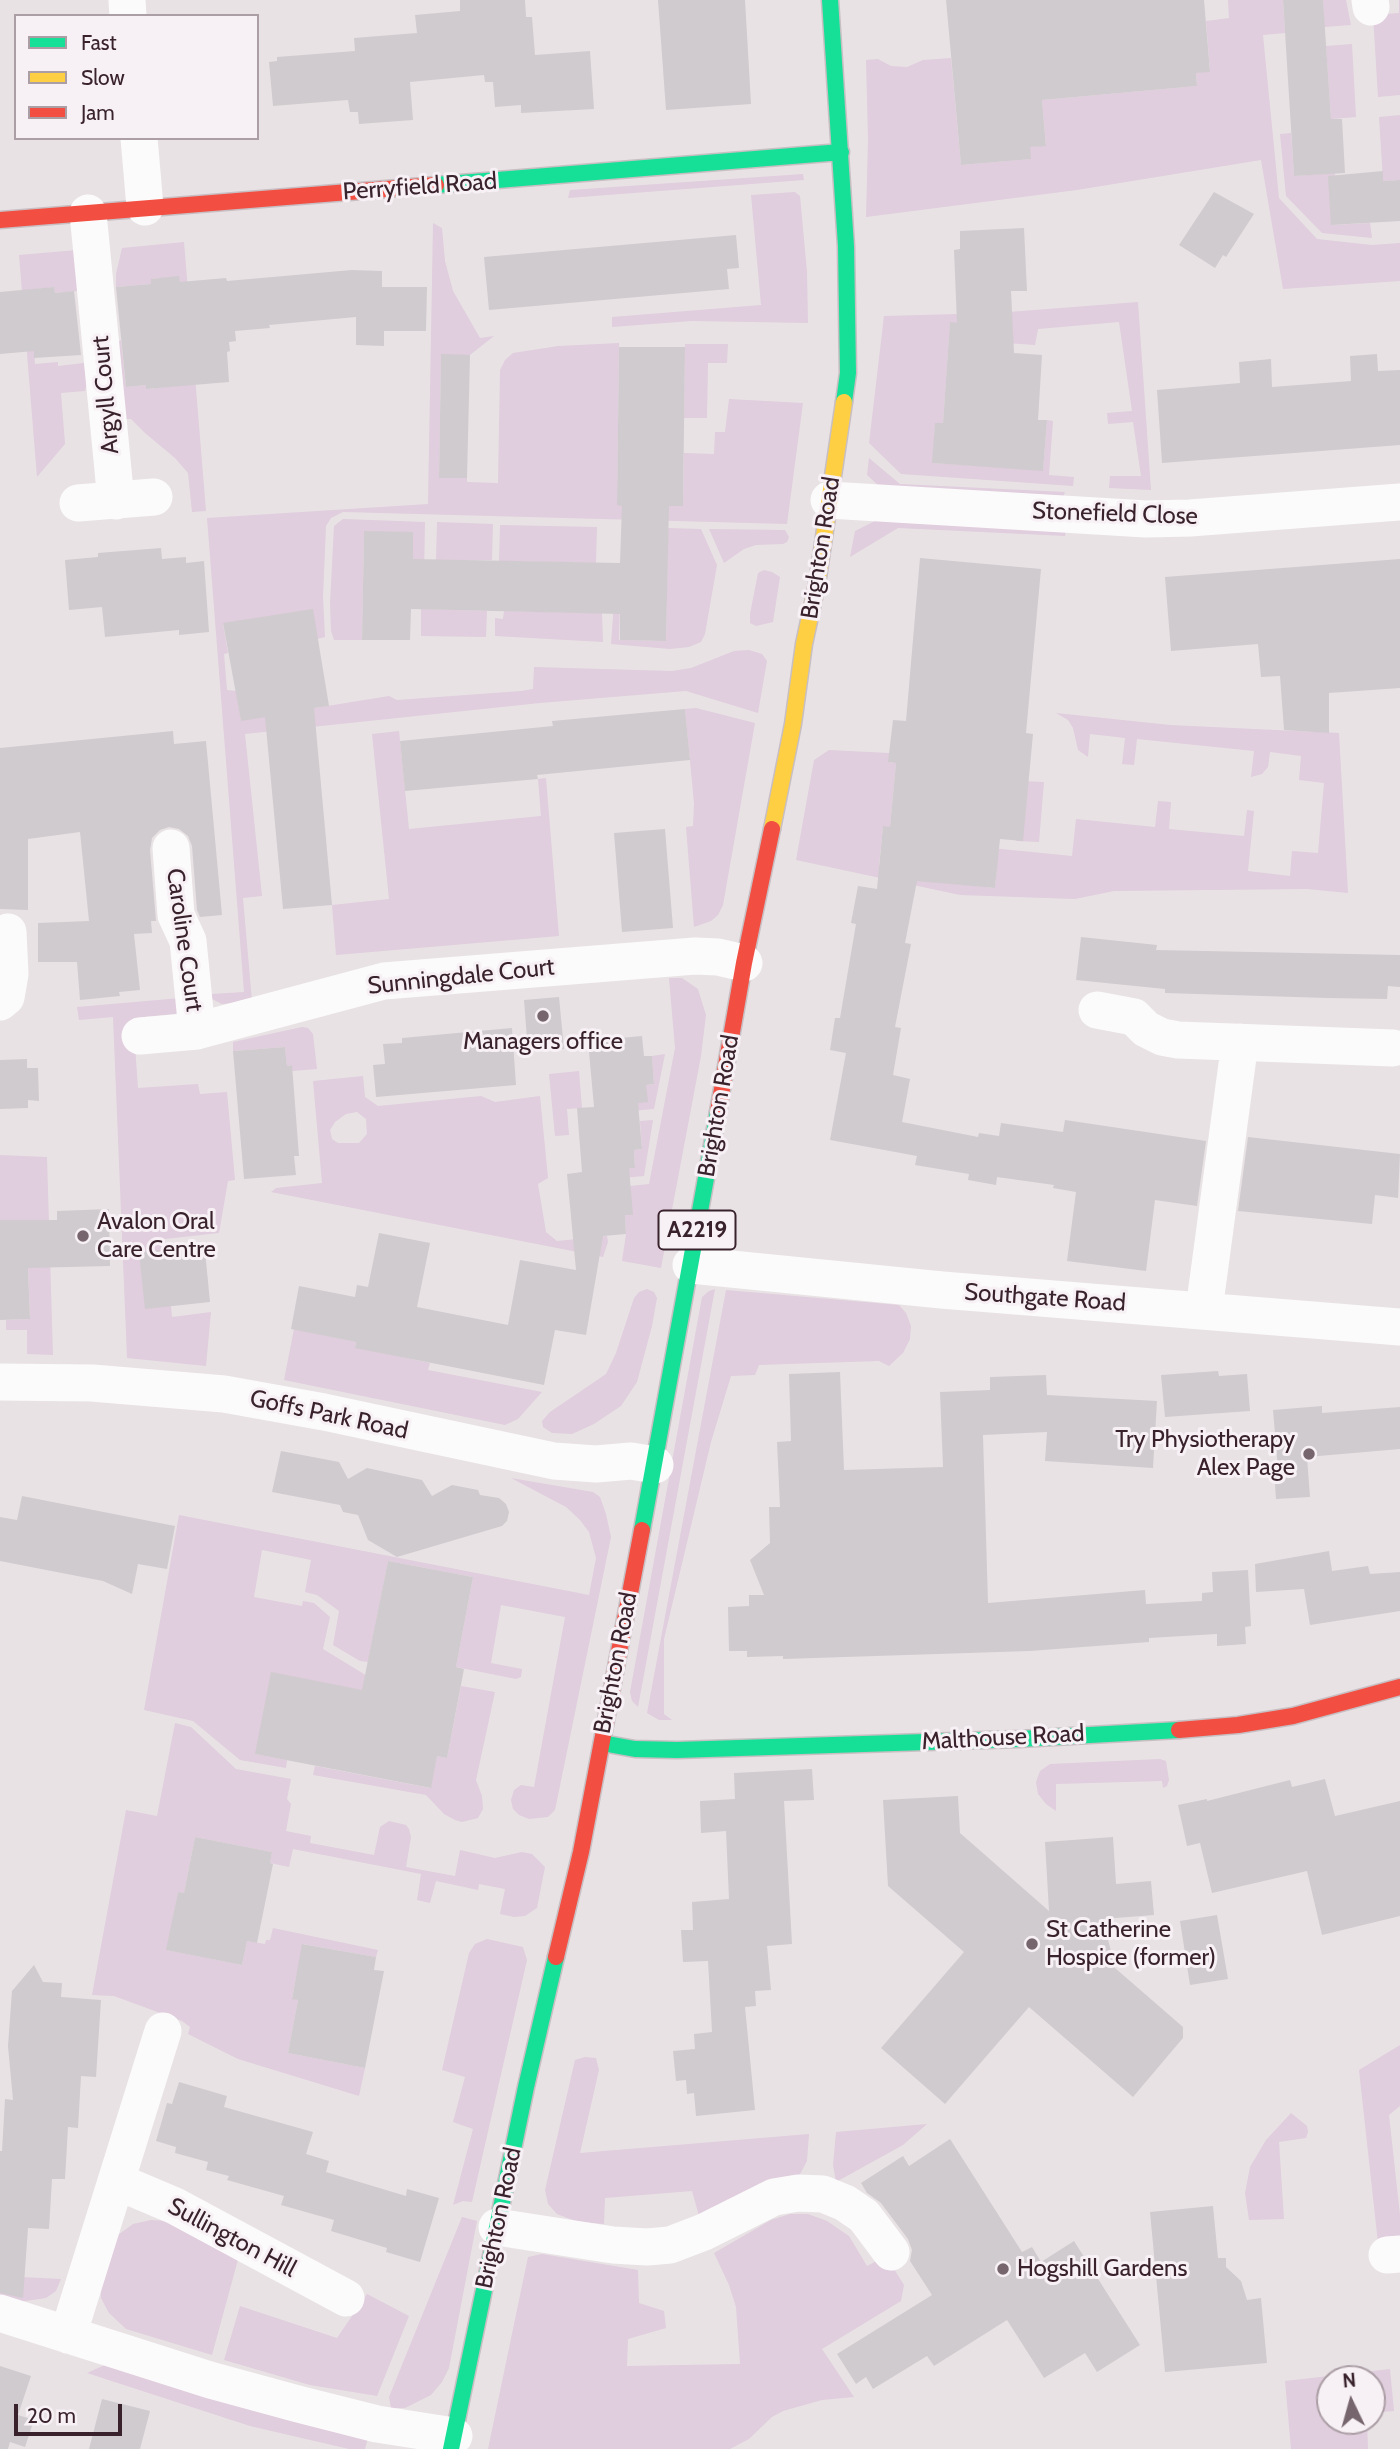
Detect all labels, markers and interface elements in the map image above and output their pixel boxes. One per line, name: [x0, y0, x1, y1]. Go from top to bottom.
legend: [14, 14, 259, 140]
text: Fast: [81, 30, 117, 55]
text: Slow: [81, 65, 125, 90]
text: Jam: [81, 100, 115, 125]
street label: Perryfield Road: [342, 167, 498, 207]
street label: Argyll Court: [86, 335, 126, 455]
street label: Brighton Road: [796, 475, 846, 621]
street label: Stonefield Close: [1032, 497, 1198, 531]
street label: Caroline Court: [160, 866, 208, 1014]
street label: Sunningdale Court: [366, 953, 556, 1001]
marker: Managers office: [535, 1008, 551, 1024]
place label: Managers office: [463, 1028, 623, 1056]
street label: Brighton Road: [692, 1033, 746, 1179]
place label: Avalon Oral Care Centre: [97, 1208, 216, 1264]
road number: A2219: [658, 1210, 736, 1250]
marker: Avalon Oral Care Centre: [75, 1228, 91, 1244]
street label: Southgate Road: [963, 1278, 1127, 1318]
street label: Goffs Park Road: [247, 1384, 411, 1446]
place label: Try Physiotherapy Alex Page: [1115, 1426, 1295, 1482]
marker: Try Physiotherapy Alex Page: [1301, 1446, 1317, 1462]
street label: Brighton Road: [588, 1590, 644, 1736]
street label: Malthouse Road: [921, 1719, 1085, 1757]
place label: St Catherine Hospice (former): [1046, 1916, 1216, 1972]
marker: St Catherine Hospice (former): [1024, 1936, 1040, 1952]
street label: Brighton Road: [470, 2145, 528, 2291]
street label: Sullington Hill: [163, 2192, 301, 2284]
place label: Hogshill Gardens: [1017, 2255, 1187, 2283]
marker: Hogshill Gardens: [995, 2261, 1011, 2277]
north arrow: [1316, 2365, 1386, 2435]
text: N: [1342, 2369, 1357, 2393]
scale bar: [18, 2390, 126, 2434]
text: 20 m: [27, 2403, 76, 2428]

